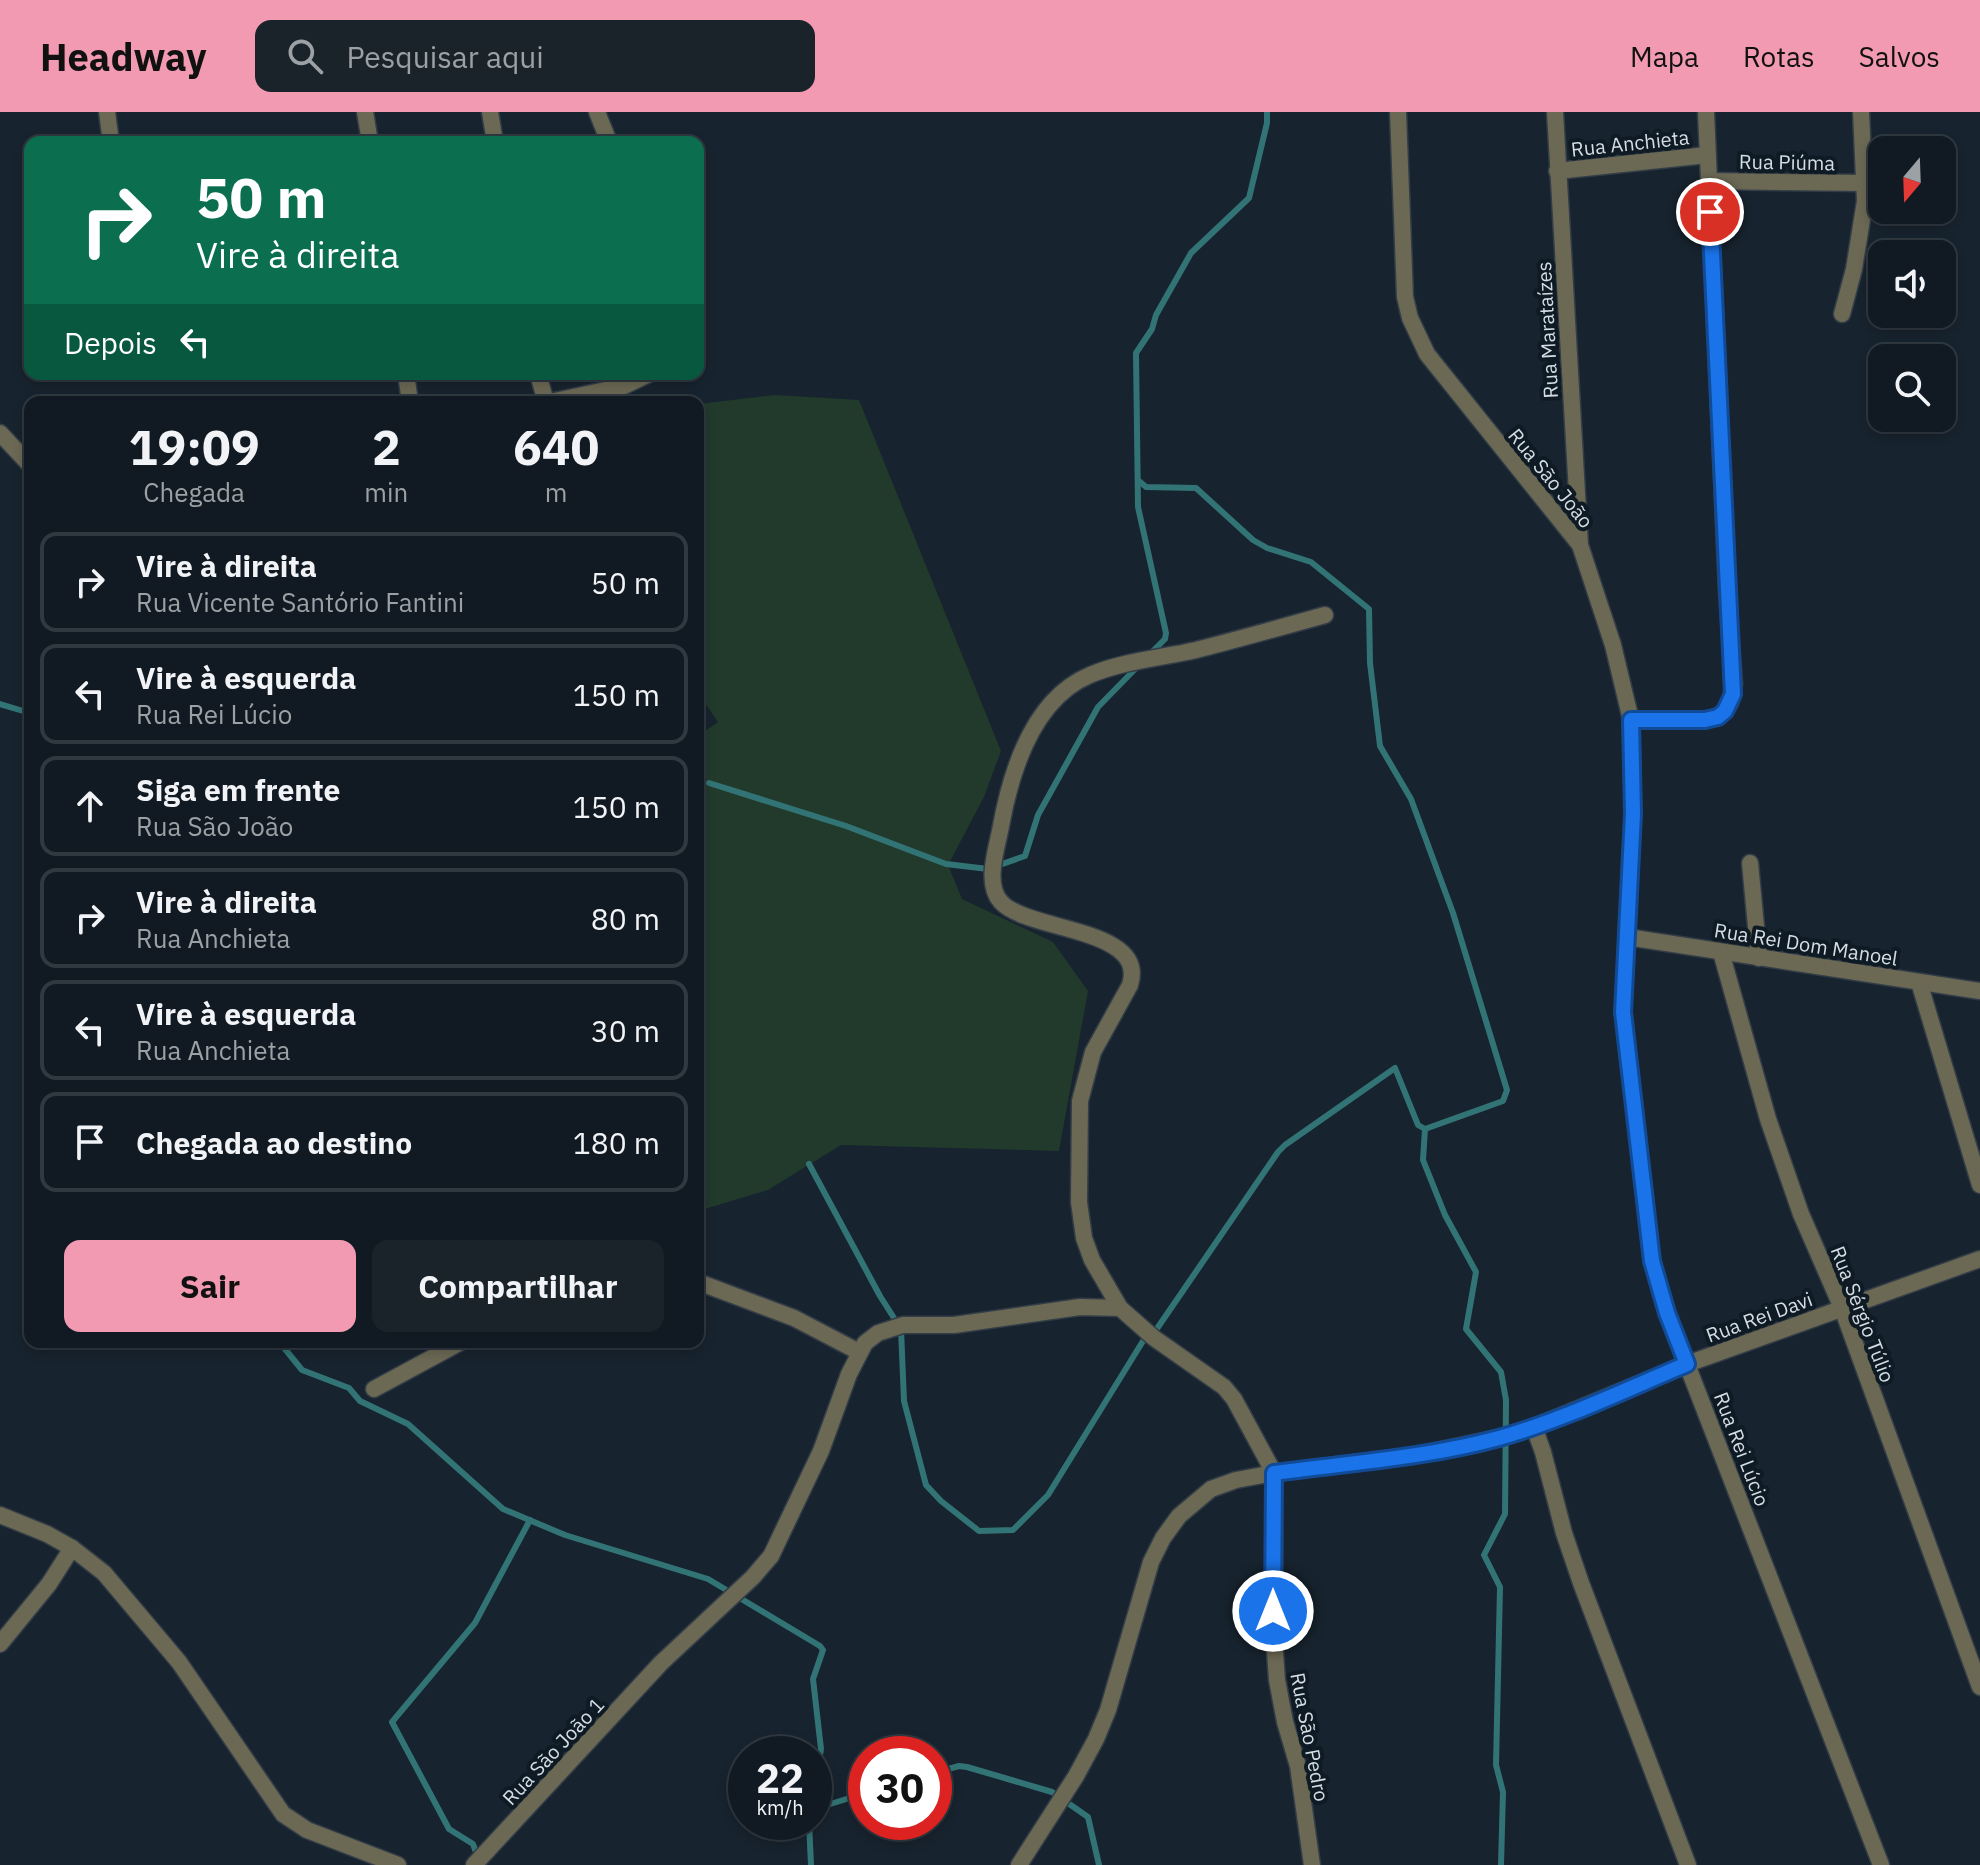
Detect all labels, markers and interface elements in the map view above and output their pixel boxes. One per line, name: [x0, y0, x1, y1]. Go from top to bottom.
search box: [255, 20, 815, 92]
text: Headway: [40, 32, 207, 81]
icon: search: [283, 34, 327, 78]
text: Pesquisar aqui: [347, 37, 544, 76]
text: Mapa: [1630, 38, 1699, 75]
text: Rotas: [1743, 38, 1815, 75]
text: Salvos: [1859, 38, 1940, 75]
street label: Rua Anchieta: [1569, 123, 1691, 163]
north arrow: [1868, 136, 1956, 224]
map controls: [1868, 136, 1956, 432]
street label: Rua Piúma: [1739, 148, 1836, 176]
text: 50 m: [196, 161, 326, 233]
icon: right: [64, 168, 168, 272]
pin: [1676, 178, 1744, 246]
icon: arrive: [1688, 190, 1732, 234]
text: Vire à direita: [196, 231, 399, 278]
button: sound: [1868, 240, 1956, 328]
street label: Rua Marataízes: [1530, 261, 1564, 399]
icon: left: [173, 320, 217, 364]
text: Depois: [64, 323, 157, 362]
button: search: [1868, 344, 1956, 432]
text: 19:09: [129, 416, 260, 478]
text: 2: [372, 416, 401, 478]
text: 640: [513, 416, 599, 478]
street label: Rua São João: [1502, 422, 1600, 534]
text: Chegada: [143, 475, 245, 509]
text: min: [364, 475, 408, 509]
text: m: [545, 475, 567, 509]
text: Vire à direita: [136, 546, 317, 585]
icon: right: [68, 560, 112, 604]
text: 50 m: [591, 563, 660, 602]
text: Rua Vicente Santório Fantini: [136, 585, 464, 619]
text: Vire à esquerda: [136, 658, 356, 697]
icon: left: [68, 672, 112, 716]
text: 150 m: [573, 675, 660, 714]
text: Rua Rei Lúcio: [136, 697, 292, 731]
text: Siga em frente: [136, 770, 340, 809]
icon: ahead: [68, 784, 112, 828]
text: 150 m: [573, 787, 660, 826]
text: Rua São João: [136, 809, 293, 843]
text: Vire à direita: [136, 882, 317, 921]
icon: right: [68, 896, 112, 940]
text: 80 m: [591, 899, 660, 938]
street label: Rua Rei Dom Manoel: [1712, 916, 1900, 972]
text: Rua Anchieta: [136, 921, 291, 955]
text: Vire à esquerda: [136, 994, 356, 1033]
icon: left: [68, 1008, 112, 1052]
text: 30 m: [591, 1011, 660, 1050]
text: Rua Anchieta: [136, 1033, 291, 1067]
icon: arrive: [68, 1120, 112, 1164]
text: Chegada ao destino: [136, 1123, 412, 1162]
text: 180 m: [573, 1123, 660, 1162]
button: Sair: [64, 1240, 356, 1332]
button: Compartilhar: [372, 1240, 664, 1332]
street label: Rua Sérgio Túlio: [1825, 1242, 1901, 1386]
street label: Rua Rei Davi: [1702, 1285, 1816, 1349]
street label: Rua Rei Lúcio: [1708, 1388, 1776, 1510]
position arrow: [1231, 1569, 1315, 1653]
street label: Rua São Pedro: [1284, 1670, 1336, 1804]
street label: Rua São João 1: [496, 1691, 610, 1811]
speed limit sign: 30: [848, 1736, 952, 1840]
text: 22: [756, 1752, 804, 1804]
text: km/h: [756, 1794, 804, 1821]

